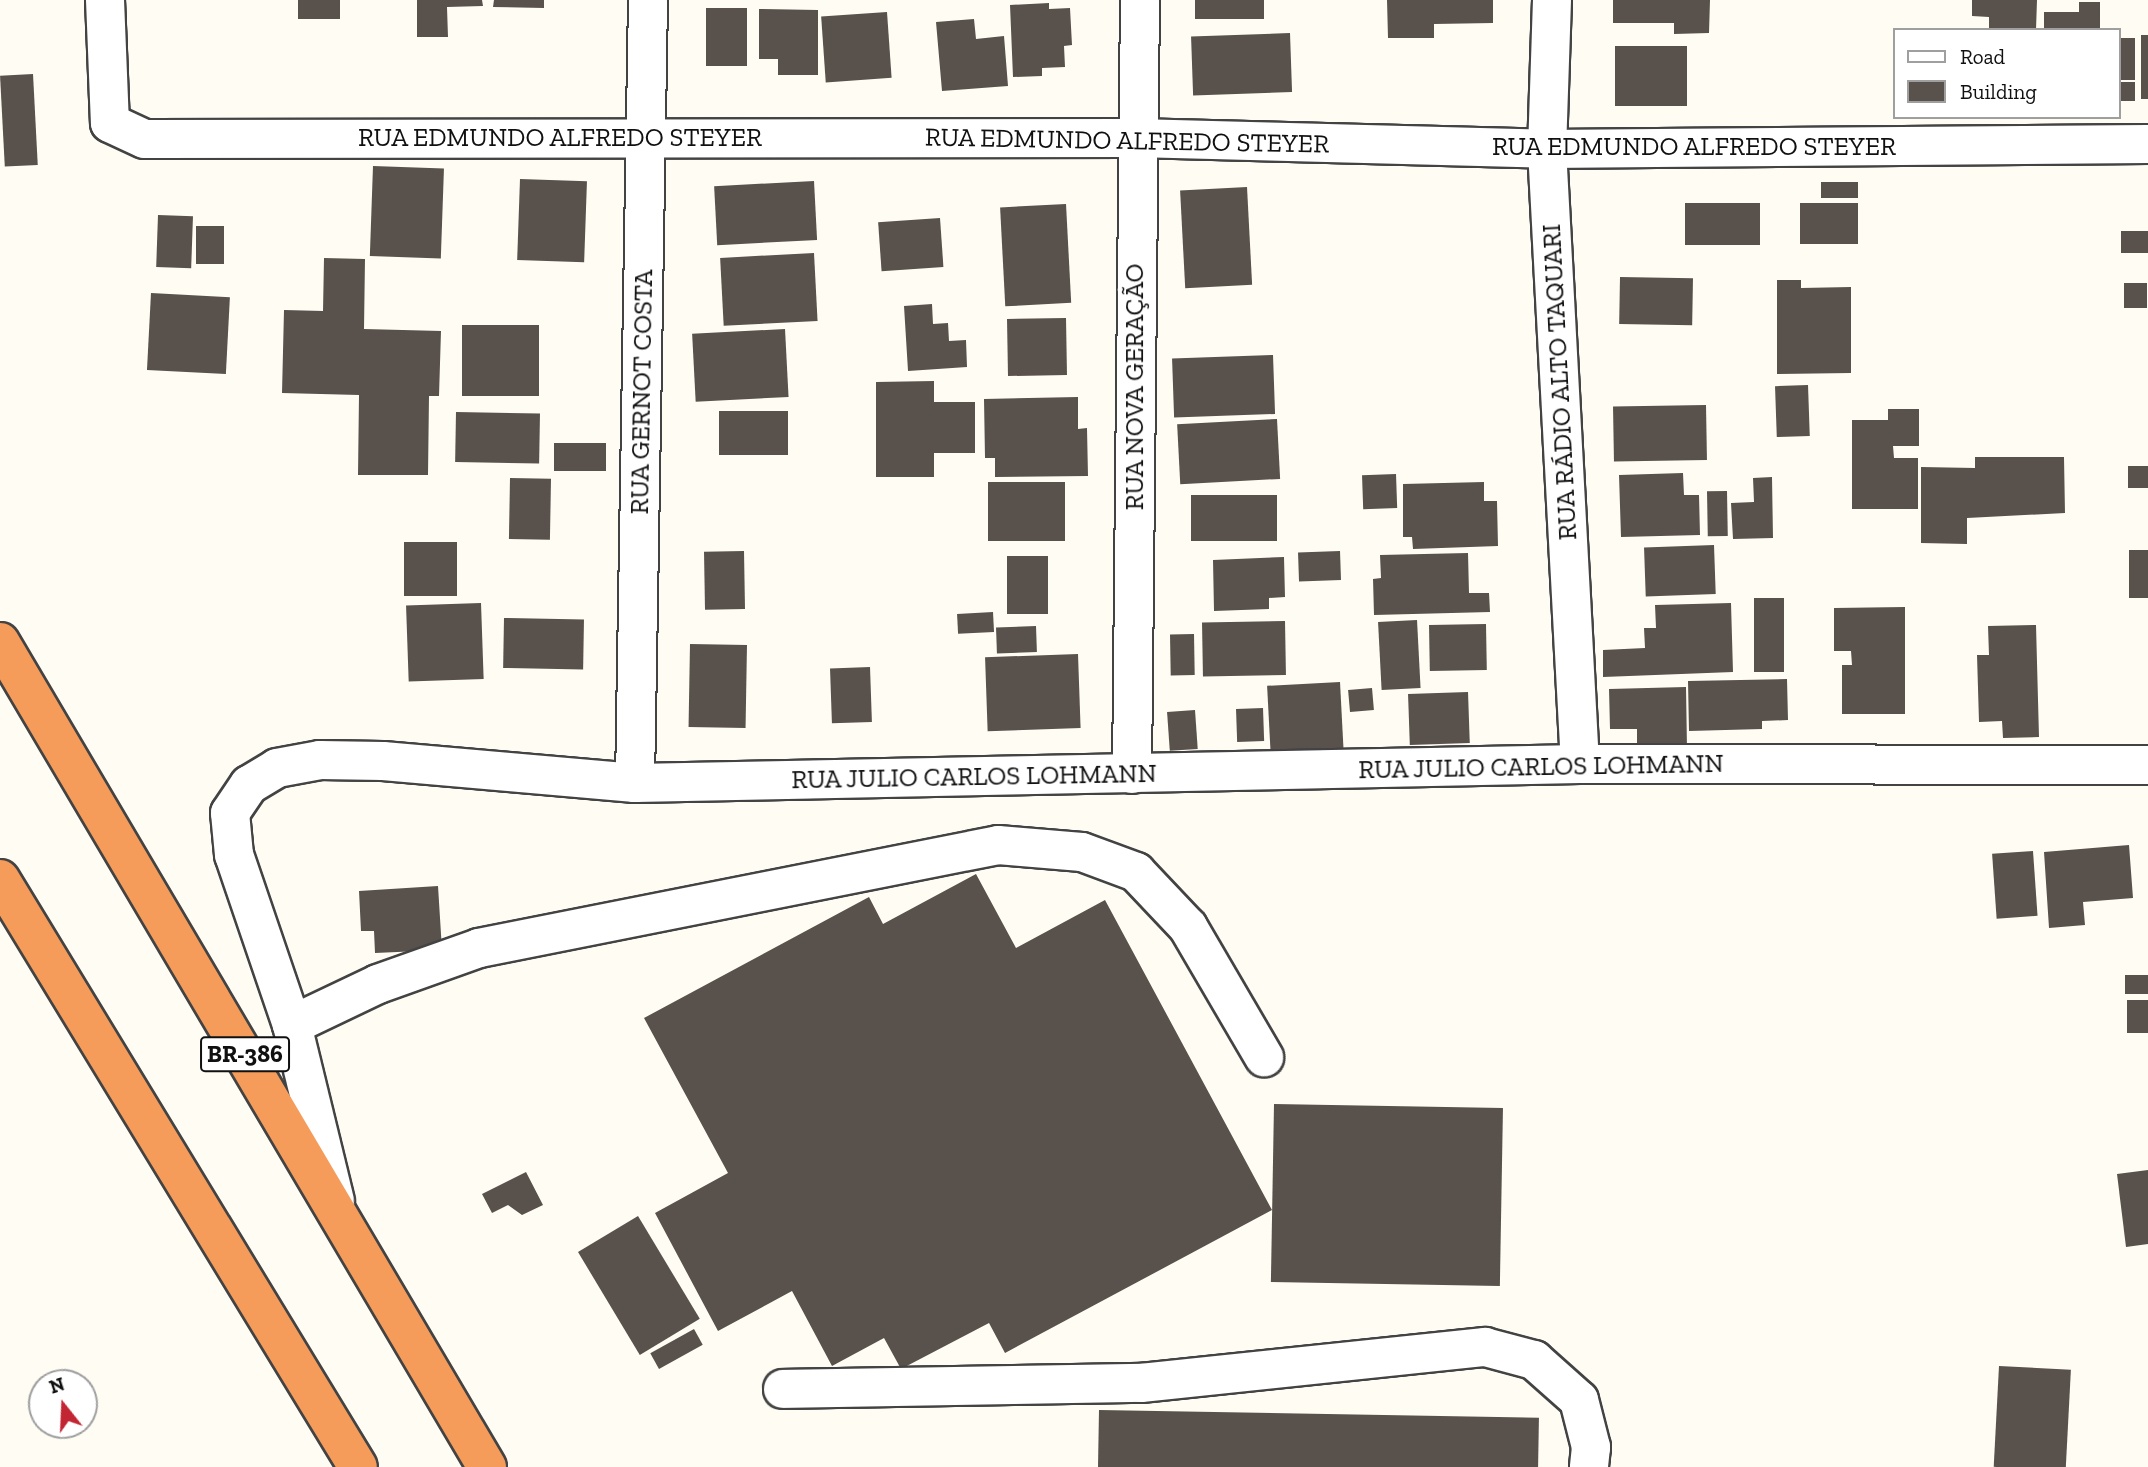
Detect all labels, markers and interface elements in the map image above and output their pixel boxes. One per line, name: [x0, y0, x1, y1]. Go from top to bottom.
legend: [1892, 28, 2120, 119]
text: Road: [1960, 44, 2005, 69]
text: Building: [1960, 79, 2037, 104]
street label: RUA EDMUNDO ALFREDO STEYER: [357, 122, 763, 154]
street label: RUA EDMUNDO ALFREDO STEYER: [924, 122, 1330, 160]
street label: RUA EDMUNDO ALFREDO STEYER: [1491, 131, 1897, 163]
street label: RUA RÁDIO ALTO TAQUARI: [1536, 222, 1584, 542]
street label: RUA NOVA GERAÇÃO: [1119, 263, 1151, 511]
street label: RUA GERNOT COSTA: [624, 269, 660, 515]
street label: RUA JULIO CARLOS LOHMANN: [1357, 748, 1725, 786]
street label: RUA JULIO CARLOS LOHMANN: [790, 758, 1158, 796]
road number: BR-386: [200, 1034, 290, 1074]
north arrow: [28, 1369, 98, 1439]
text: N: [47, 1372, 67, 1399]

